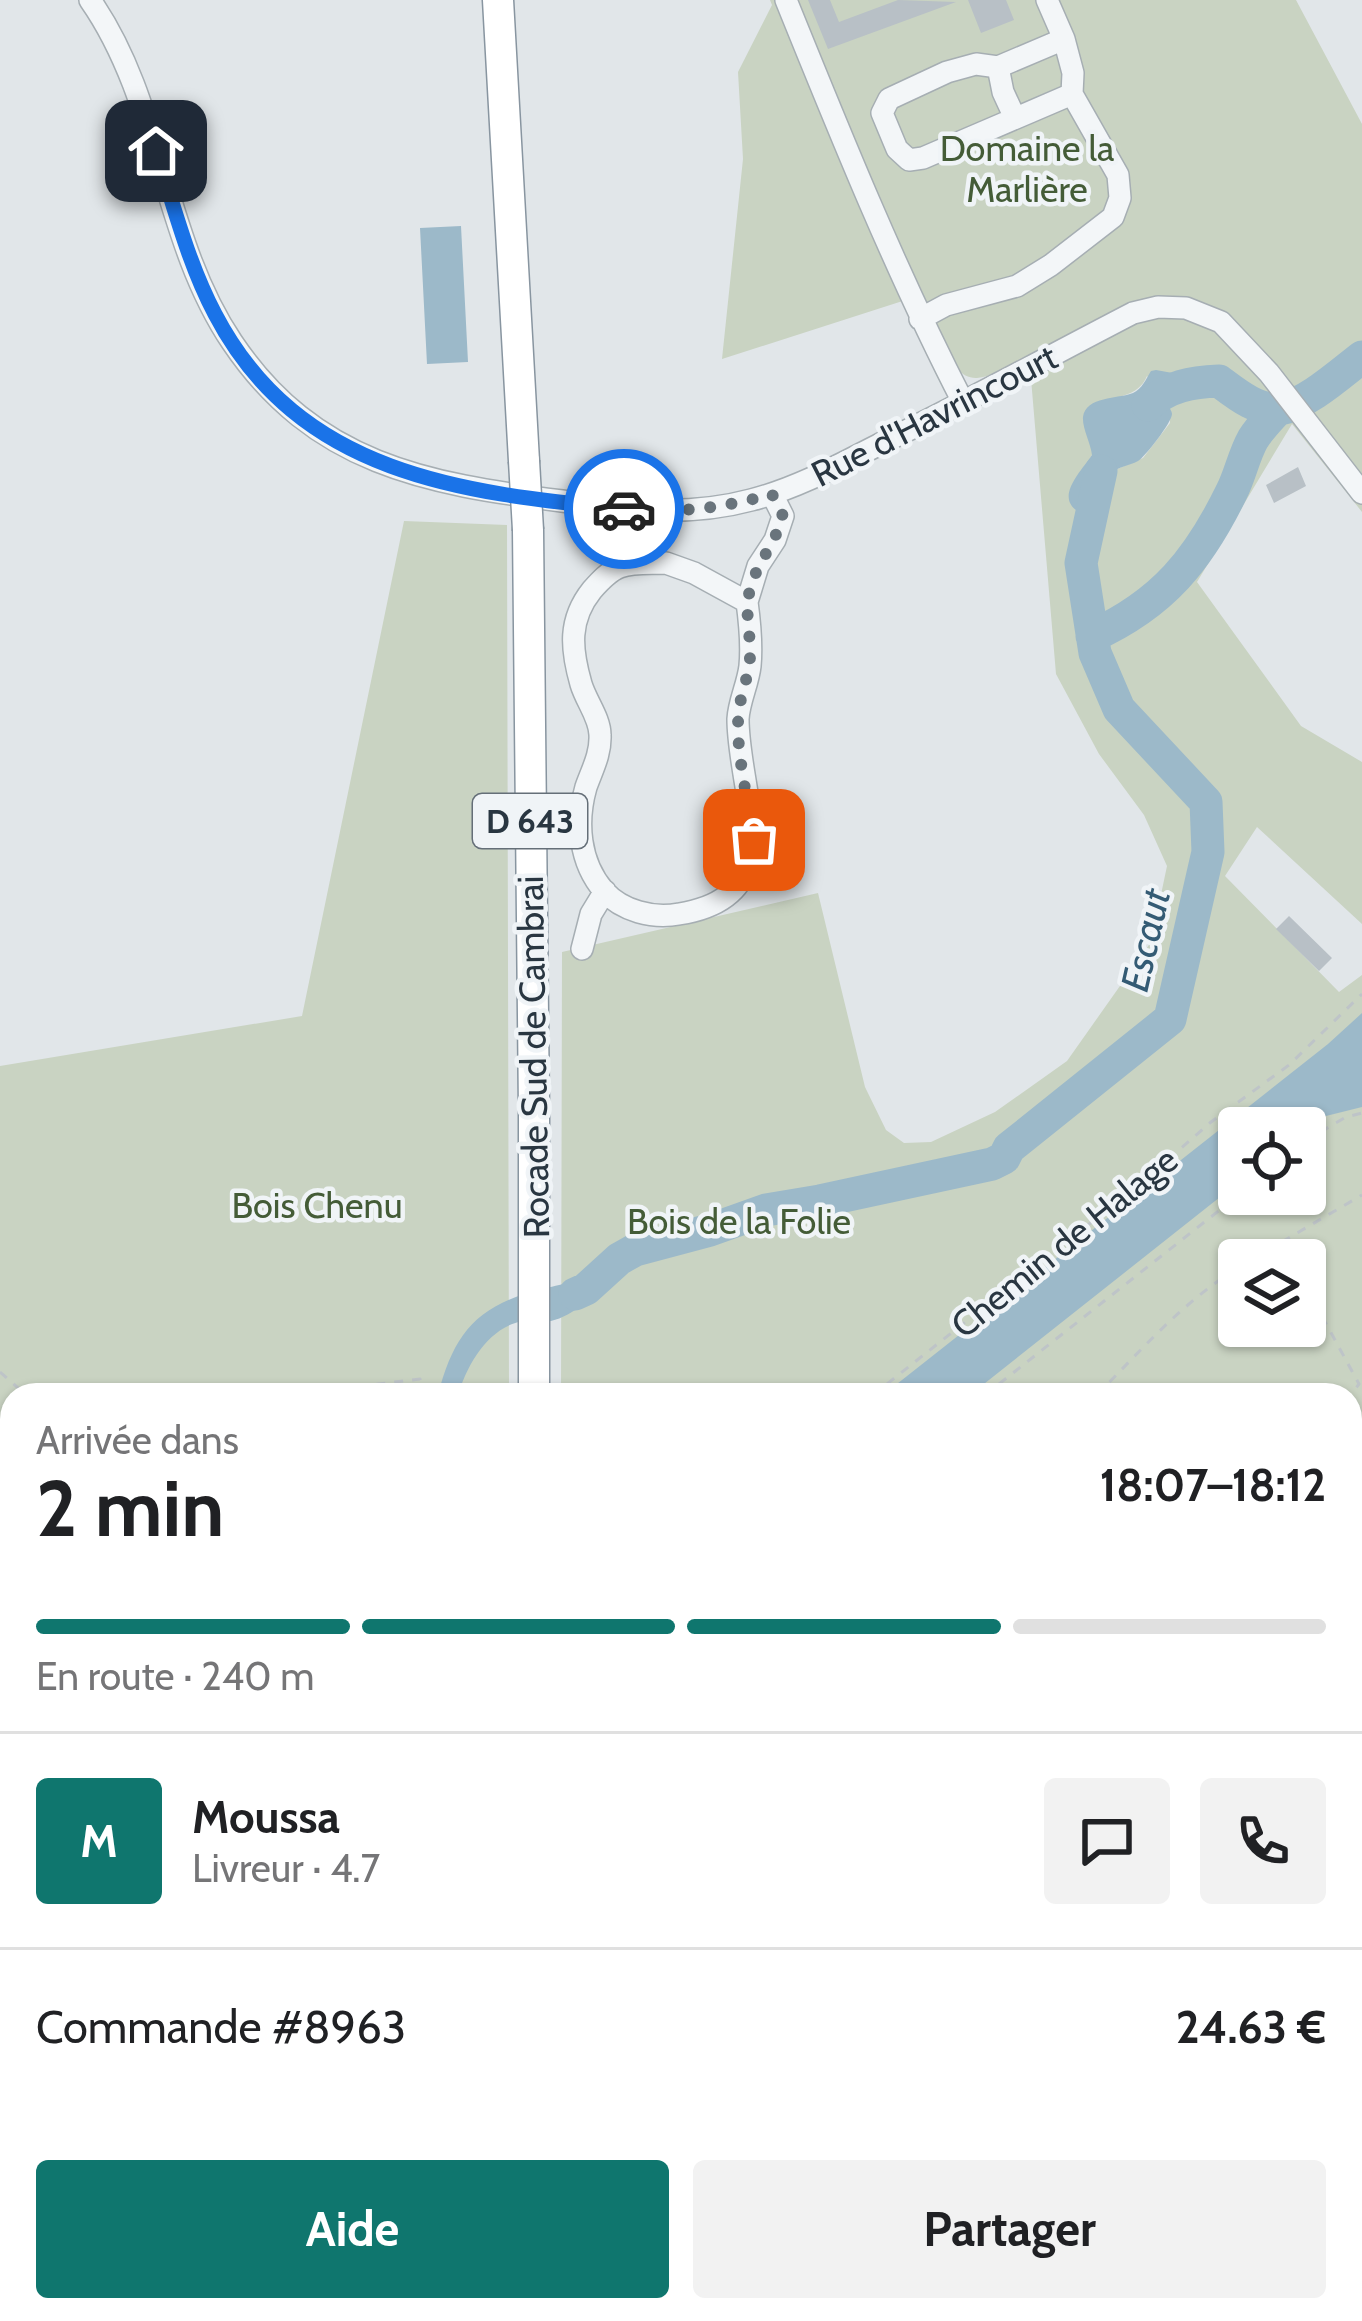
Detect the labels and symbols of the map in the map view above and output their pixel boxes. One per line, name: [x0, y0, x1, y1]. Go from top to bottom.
pin: [105, 100, 207, 202]
park label: Domaine la Marlière: [940, 126, 1114, 211]
street label: Rue d'Havrincourt: [804, 334, 1064, 496]
courier: [564, 449, 684, 569]
pin: [703, 789, 805, 891]
road number: D 643: [473, 794, 587, 848]
street label: Rocade Sud de Cambrai: [508, 876, 558, 1238]
water label: Escaut: [1110, 883, 1180, 996]
street label: Chemin de Halage: [942, 1137, 1186, 1347]
park label: Bois Chenu: [231, 1183, 403, 1227]
park label: Bois de la Folie: [627, 1199, 851, 1243]

